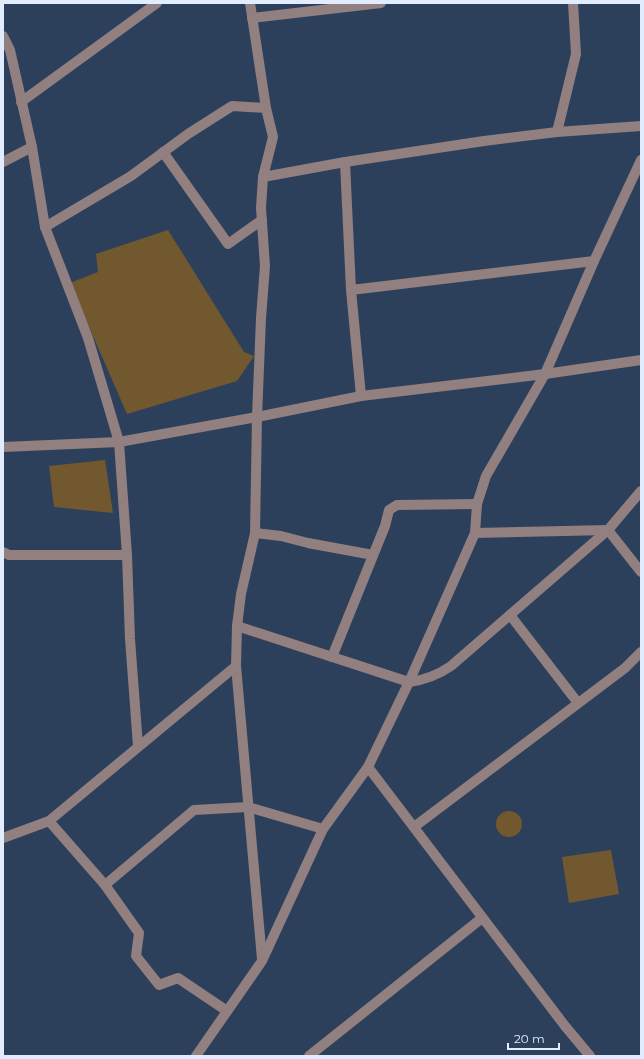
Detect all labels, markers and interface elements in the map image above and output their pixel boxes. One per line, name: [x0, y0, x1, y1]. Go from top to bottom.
scale bar: [508, 1025, 559, 1051]
text: 20 m: [514, 1031, 545, 1046]

